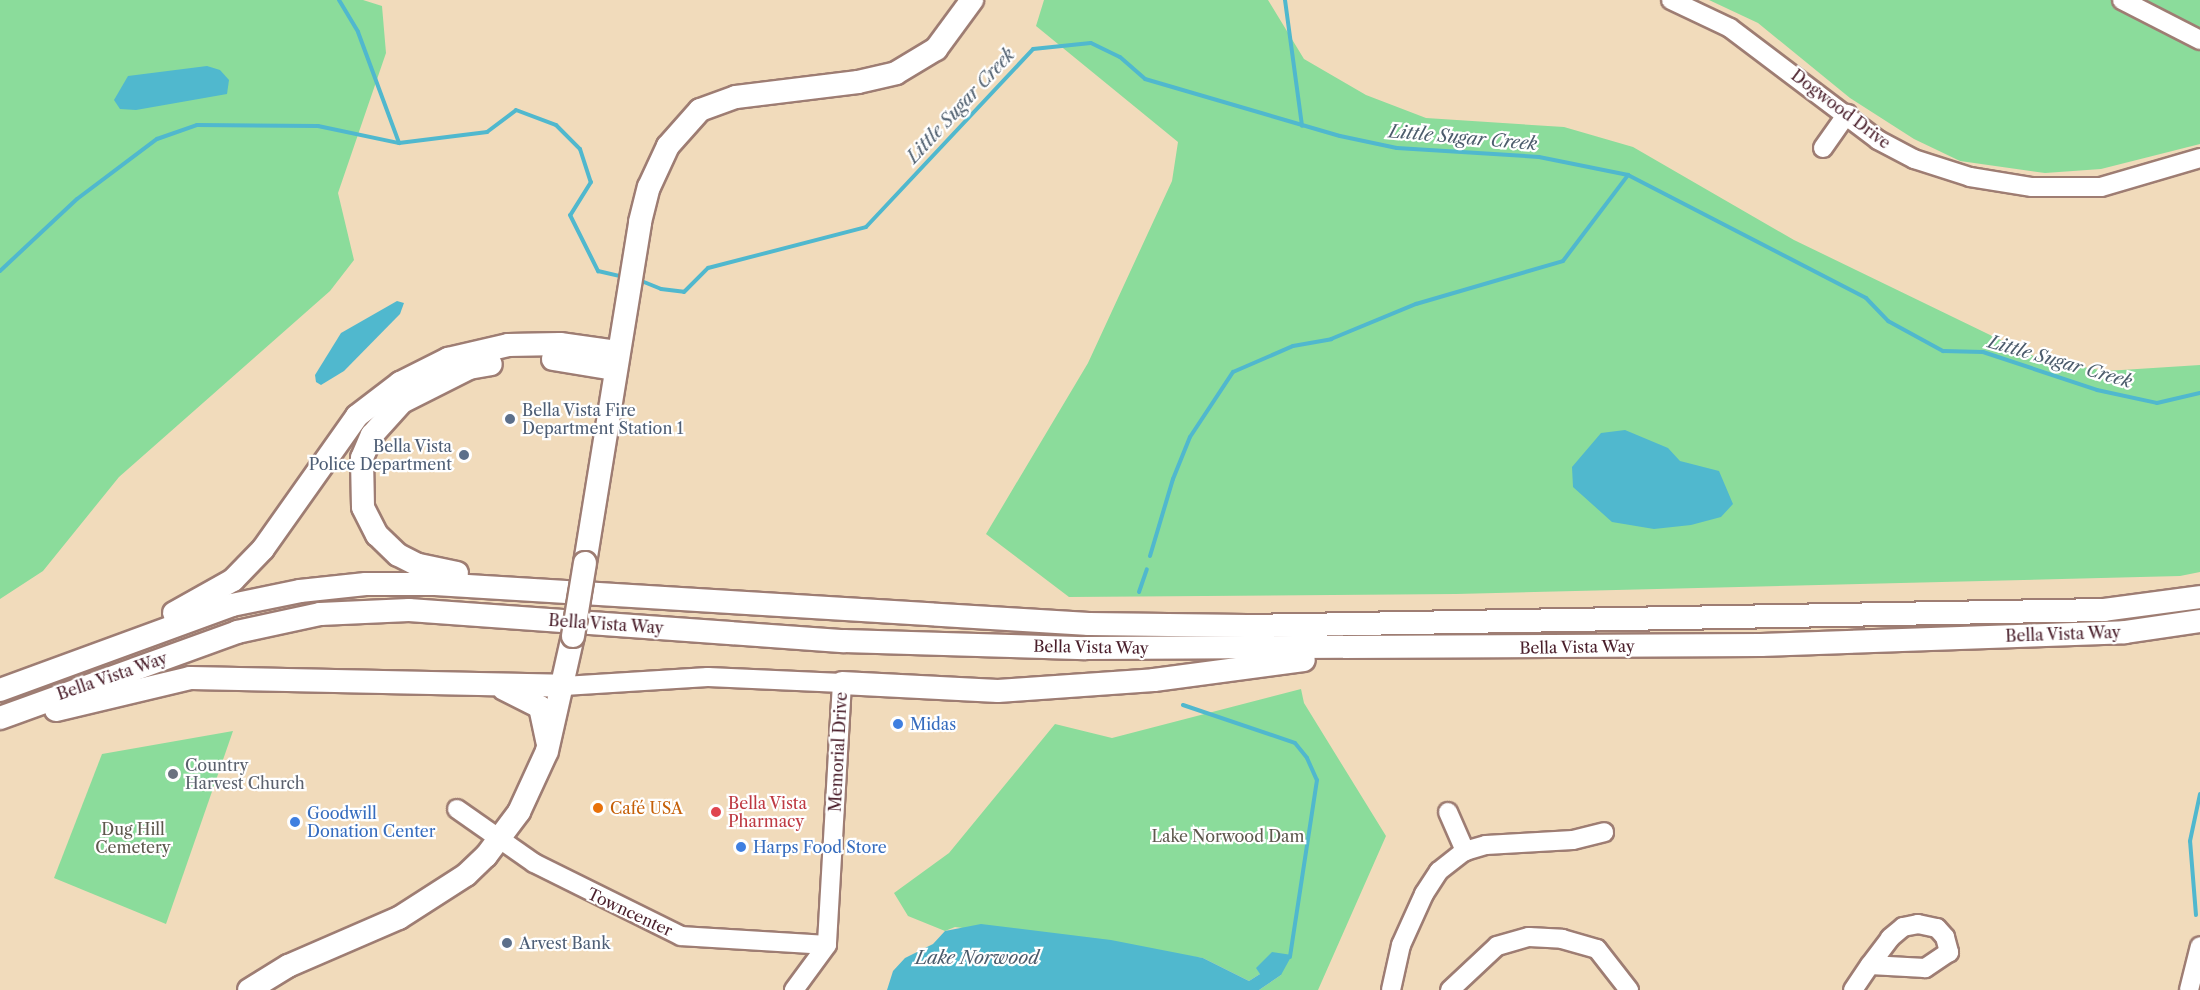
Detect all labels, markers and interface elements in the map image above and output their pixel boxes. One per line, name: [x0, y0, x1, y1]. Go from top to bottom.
water label: Little Sugar Creek: [902, 44, 1020, 168]
street label: Dogwood Drive: [1788, 65, 1894, 153]
water label: Little Sugar Creek: [1388, 121, 1538, 155]
water label: Little Sugar Creek: [1985, 331, 2135, 393]
place label: Bella Vista Fire Department Station 1: [522, 400, 683, 438]
marker: Bella Vista Fire Department Station 1: [503, 412, 517, 426]
place label: Bella Vista Police Department: [309, 436, 452, 474]
marker: Bella Vista Police Department: [457, 448, 471, 462]
street label: Bella Vista Way: [547, 610, 665, 638]
street label: Bella Vista Way: [2004, 622, 2122, 646]
street label: Bella Vista Way: [1032, 636, 1150, 658]
street label: Bella Vista Way: [1518, 636, 1636, 658]
street label: Bella Vista Way: [54, 648, 170, 704]
street label: Memorial Drive: [825, 692, 851, 812]
place label: Midas: [910, 714, 956, 734]
marker: Midas: [891, 717, 905, 731]
place label: Country Harvest Church: [185, 755, 305, 793]
marker: Country Harvest Church: [166, 767, 180, 781]
place label: Bella Vista Pharmacy: [728, 793, 808, 831]
place label: Café USA: [610, 798, 683, 818]
marker: Café USA: [591, 801, 605, 815]
place label: Goodwill Donation Center: [307, 803, 436, 841]
marker: Bella Vista Pharmacy: [709, 805, 723, 819]
marker: Goodwill Donation Center: [288, 815, 302, 829]
park label: Dug Hill Cemetery: [95, 819, 171, 857]
park label: Lake Norwood Dam: [1152, 826, 1304, 846]
place label: Harps Food Store: [753, 837, 887, 857]
marker: Harps Food Store: [734, 840, 748, 854]
street label: Towncenter: [584, 884, 676, 940]
place label: Arvest Bank: [519, 933, 610, 953]
marker: Arvest Bank: [500, 936, 514, 950]
water label: Lake Norwood: [915, 947, 1039, 969]

